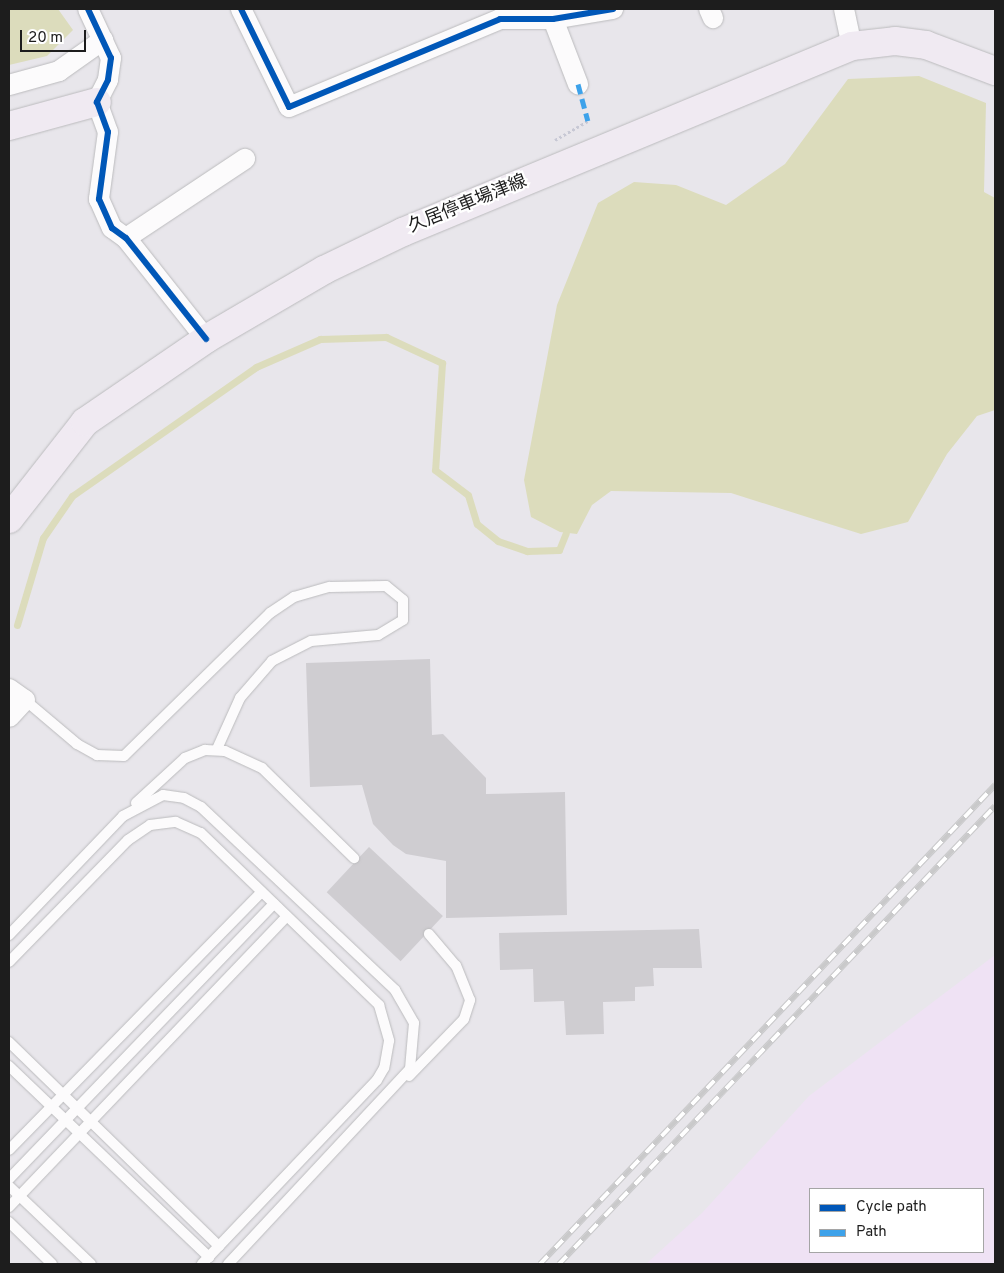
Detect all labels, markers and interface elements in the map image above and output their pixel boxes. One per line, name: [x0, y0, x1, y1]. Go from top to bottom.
scale bar: [22, 20, 89, 52]
text: 20 m: [28, 29, 63, 48]
street label: 久居停車場津線: [406, 171, 530, 239]
legend: [809, 1188, 984, 1253]
text: Cycle path: [856, 1198, 927, 1217]
text: Path: [856, 1223, 887, 1242]

